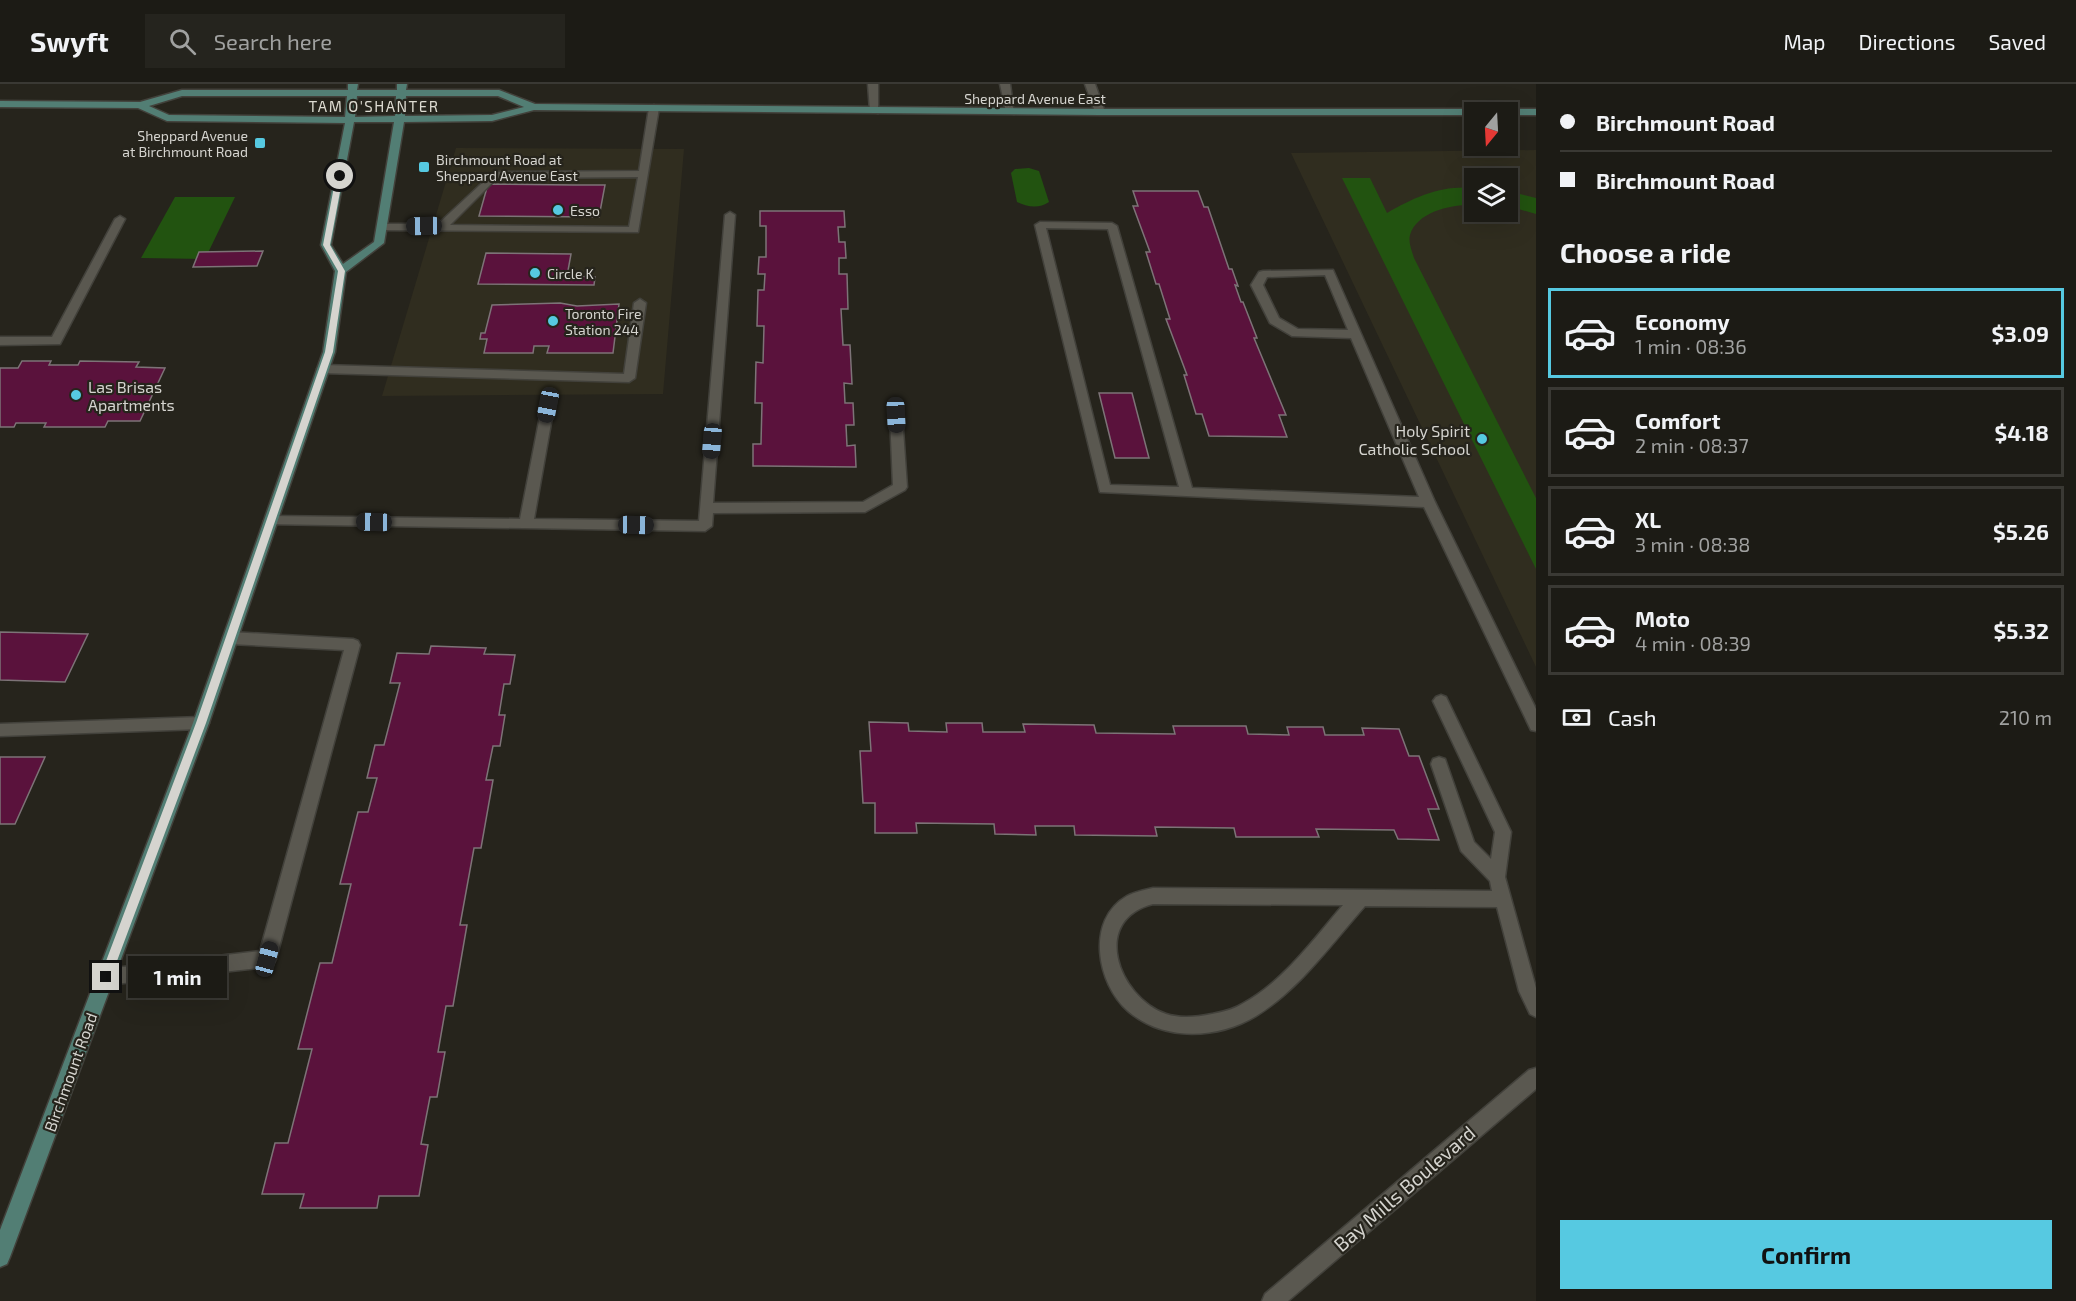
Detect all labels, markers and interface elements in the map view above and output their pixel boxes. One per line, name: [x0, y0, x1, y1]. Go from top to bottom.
search box: [145, 14, 565, 68]
text: Swyft: [30, 24, 109, 58]
icon: search: [166, 25, 199, 58]
text: Search here: [214, 28, 332, 54]
text: Map: [1783, 29, 1826, 54]
text: Directions: [1859, 29, 1955, 54]
text: Saved: [1988, 29, 2046, 54]
street label: Sheppard Avenue East: [964, 90, 1106, 107]
district label: TAM O'SHANTER: [308, 97, 440, 115]
north arrow: [1464, 102, 1518, 156]
map controls: [1464, 102, 1518, 222]
text: Birchmount Road: [1596, 109, 1775, 135]
place label: Sheppard Avenue at Birchmount Road: [122, 127, 248, 160]
marker: Sheppard Avenue at Birchmount Road: [253, 136, 267, 150]
place label: Birchmount Road at Sheppard Avenue East: [436, 151, 578, 184]
marker: Birchmount Road at Sheppard Avenue East: [417, 160, 431, 174]
route start: [326, 162, 353, 189]
text: Birchmount Road: [1596, 167, 1775, 193]
button: layers: [1464, 168, 1518, 222]
place label: Esso: [570, 202, 600, 219]
marker: Esso: [551, 203, 565, 217]
car: [406, 217, 442, 235]
text: Choose a ride: [1560, 236, 1731, 268]
place label: Circle K: [547, 265, 595, 282]
marker: Circle K: [528, 266, 542, 280]
place label: Toronto Fire Station 244: [565, 305, 641, 338]
icon: car: [1563, 306, 1617, 360]
text: Economy: [1635, 308, 1730, 334]
marker: Toronto Fire Station 244: [546, 314, 560, 328]
text: $3.09: [1992, 320, 2049, 346]
text: 1 min · 08:36: [1635, 334, 1747, 358]
place label: Las Brisas Apartments: [88, 377, 175, 414]
car: [536, 386, 560, 424]
marker: Las Brisas Apartments: [69, 388, 83, 402]
car: [886, 397, 906, 433]
icon: car: [1563, 405, 1617, 459]
text: Comfort: [1635, 407, 1720, 433]
text: $4.18: [1995, 419, 2049, 445]
place label: Holy Spirit Catholic School: [1358, 421, 1470, 458]
car: [701, 422, 723, 460]
marker: Holy Spirit Catholic School: [1475, 432, 1489, 446]
text: 2 min · 08:37: [1635, 433, 1749, 457]
icon: car: [1563, 504, 1617, 558]
text: XL: [1635, 506, 1661, 532]
car: [356, 513, 392, 531]
car: [618, 516, 654, 534]
text: $5.26: [1993, 518, 2049, 544]
text: 3 min · 08:38: [1635, 532, 1751, 556]
icon: car: [1563, 603, 1617, 657]
text: Moto: [1635, 605, 1690, 631]
text: $5.32: [1993, 617, 2049, 643]
text: 4 min · 08:39: [1635, 631, 1751, 655]
icon: cash: [1560, 701, 1593, 734]
text: Cash: [1608, 704, 1657, 730]
text: 210 m: [1999, 705, 2052, 729]
car: [254, 939, 280, 979]
callout: 1 min: [127, 956, 226, 998]
route end: [92, 963, 119, 990]
text: 1 min: [153, 965, 202, 989]
street label: Birchmount Road: [40, 1010, 100, 1134]
street label: Bay Mills Boulevard: [1328, 1120, 1480, 1256]
button: Confirm: [1560, 1220, 2052, 1289]

